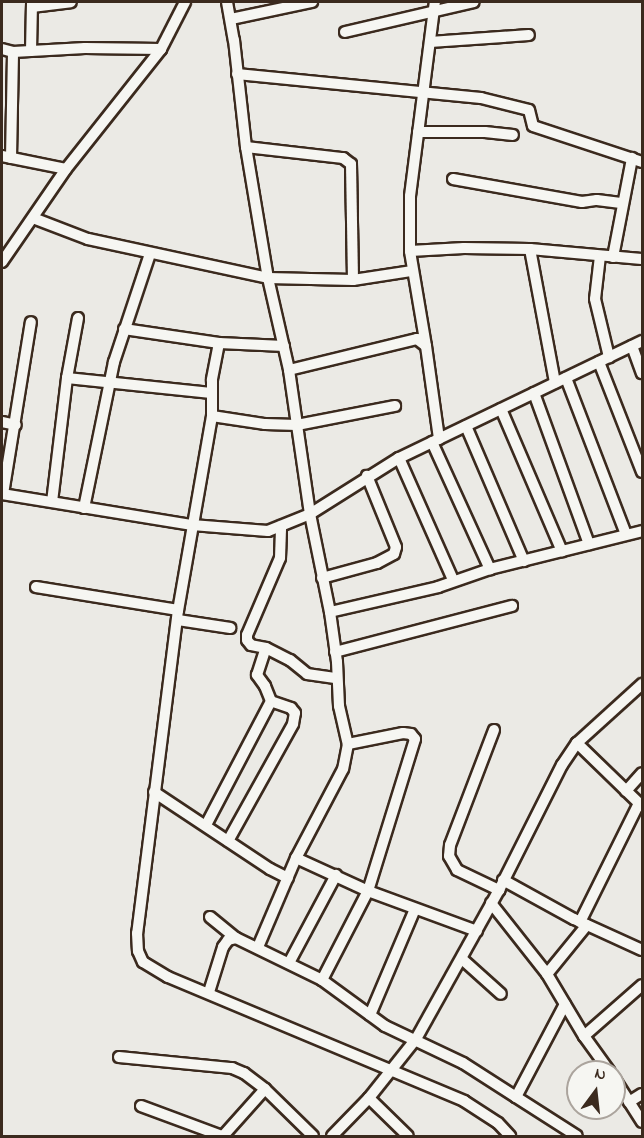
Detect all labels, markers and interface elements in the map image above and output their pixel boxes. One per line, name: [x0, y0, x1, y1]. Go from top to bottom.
north arrow: [566, 1060, 626, 1120]
text: N: [592, 1062, 608, 1088]

